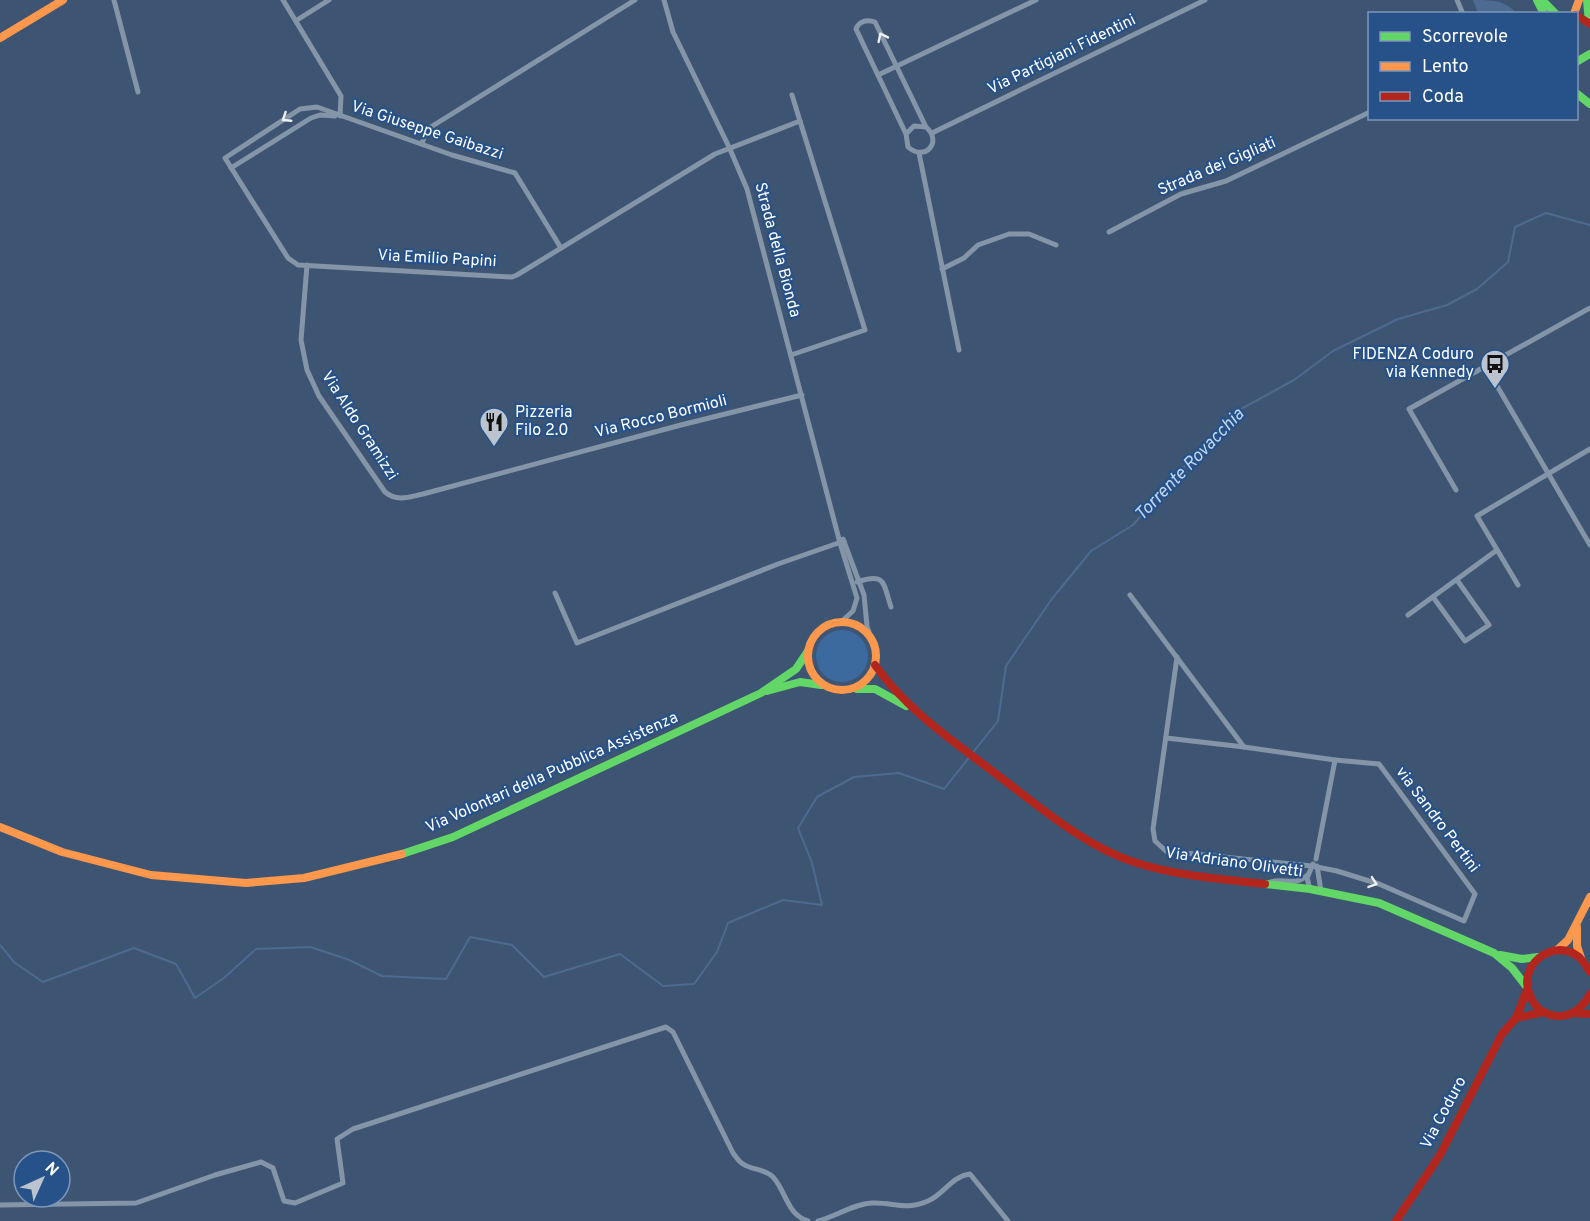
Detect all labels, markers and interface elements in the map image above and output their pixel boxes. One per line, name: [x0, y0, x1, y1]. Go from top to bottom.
street label: Via Partigiani Fidentini: [985, 10, 1139, 100]
legend: [1368, 12, 1578, 120]
text: Scorrevole: [1422, 26, 1508, 49]
one-way arrow: [877, 32, 889, 43]
text: Lento: [1422, 56, 1468, 79]
text: Coda: [1422, 86, 1464, 109]
street label: Via Giuseppe Gaibazzi: [348, 97, 506, 165]
one-way arrow: [282, 111, 292, 123]
street label: Strada dei Gigliati: [1155, 133, 1279, 201]
street label: Strada della Bionda: [749, 180, 805, 320]
street label: Via Emilio Papini: [377, 246, 497, 272]
place label: FIDENZA Coduro via Kennedy: [1353, 345, 1474, 383]
bus stop icon: FIDENZA Coduro via Kennedy: [1479, 348, 1511, 390]
street label: Via Aldo Gramizzi: [316, 368, 402, 484]
street label: Via Rocco Bormioli: [593, 391, 729, 443]
place label: Pizzeria Filo 2.0: [515, 403, 573, 441]
water label: Torrente Rovacchia: [1130, 403, 1250, 526]
restaurant icon: Pizzeria Filo 2.0: [478, 406, 510, 448]
street label: Via Volontari della Pubblica Assistenza: [423, 708, 681, 838]
street label: via Sandro Pertini: [1391, 763, 1483, 877]
street label: Via Adriano Olivetti: [1164, 843, 1304, 883]
one-way arrow: [1368, 875, 1378, 888]
street label: Via Coduro: [1417, 1073, 1471, 1153]
north arrow: [12, 1149, 72, 1209]
text: N: [40, 1159, 62, 1181]

